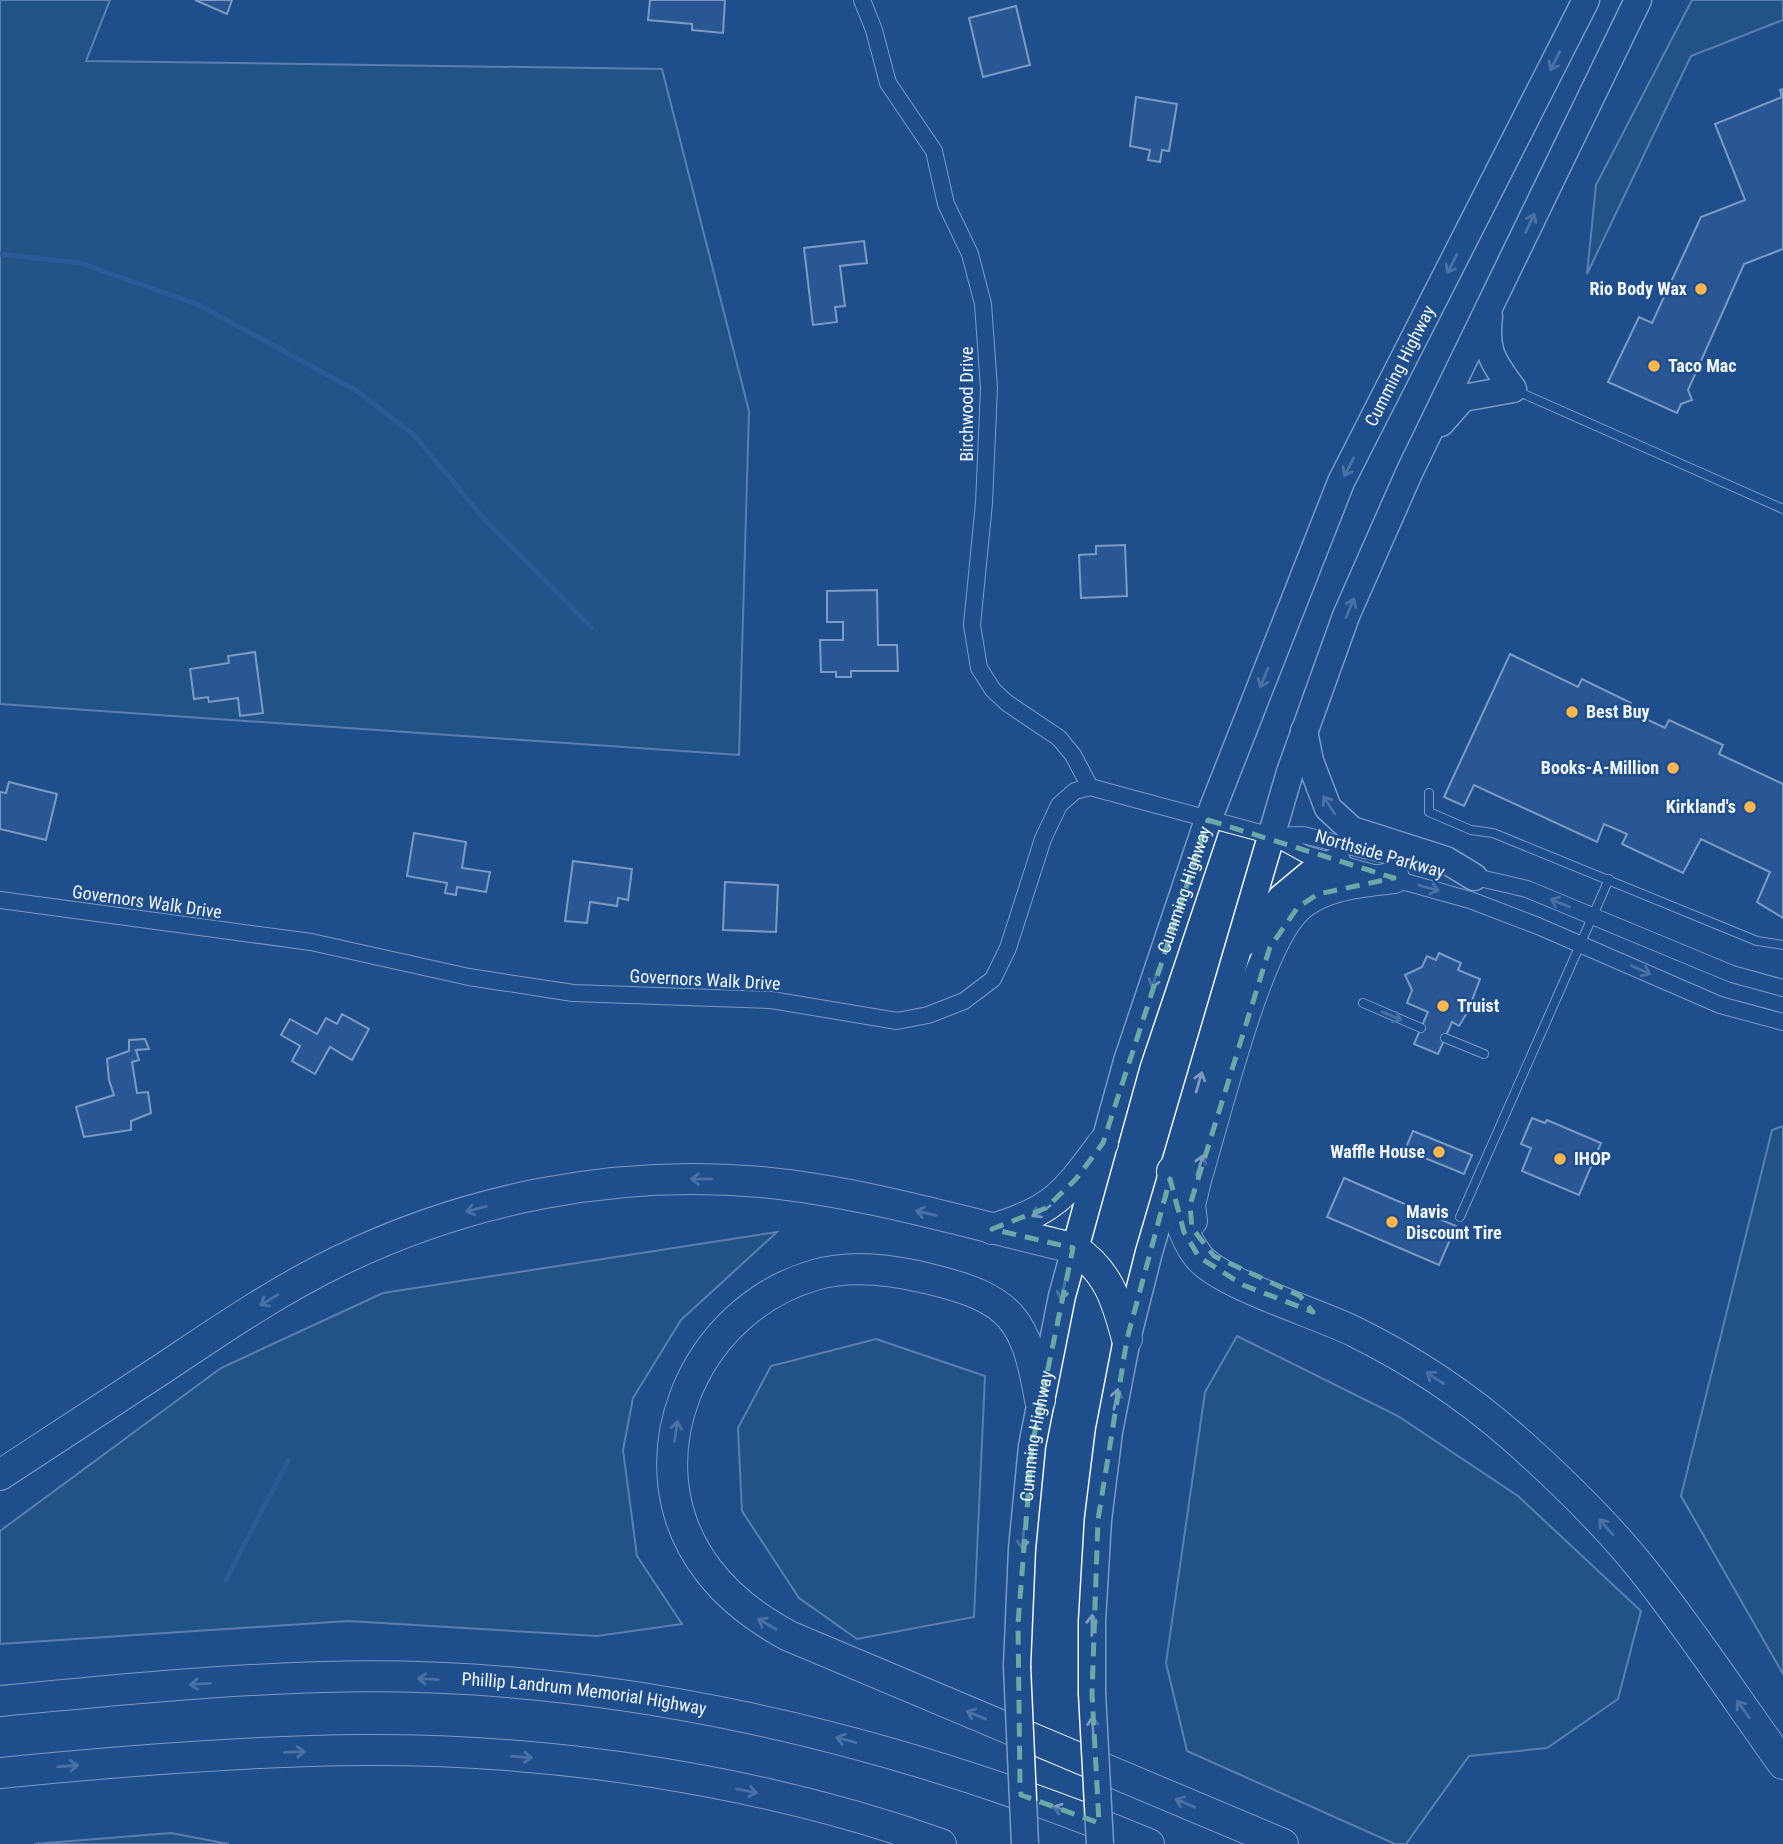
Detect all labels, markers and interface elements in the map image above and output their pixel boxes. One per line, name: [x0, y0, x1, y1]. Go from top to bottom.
one-way arrow: [1547, 50, 1561, 71]
one-way arrow: [1524, 213, 1537, 234]
one-way arrow: [1445, 253, 1459, 274]
place label: Rio Body Wax: [1589, 278, 1687, 299]
marker: Rio Body Wax: [1693, 281, 1709, 297]
street label: Cumming Highway: [1360, 301, 1439, 430]
street label: Birchwood Drive: [956, 346, 977, 462]
place label: Taco Mac: [1668, 355, 1737, 376]
marker: Taco Mac: [1646, 358, 1662, 374]
one-way arrow: [1342, 456, 1356, 477]
one-way arrow: [1344, 597, 1357, 619]
one-way arrow: [1256, 666, 1269, 688]
place label: Best Buy: [1586, 701, 1650, 722]
marker: Best Buy: [1564, 704, 1580, 720]
place label: Books-A-Million: [1541, 757, 1659, 778]
marker: Books-A-Million: [1665, 760, 1681, 776]
one-way arrow: [1322, 796, 1337, 815]
place label: Kirkland's: [1666, 796, 1736, 817]
marker: Kirkland's: [1742, 799, 1758, 815]
street label: Cumming Highway: [1153, 823, 1215, 956]
street label: Northside Parkway: [1313, 825, 1448, 882]
street label: Governors Walk Drive: [71, 881, 223, 922]
one-way arrow: [1418, 882, 1440, 895]
one-way arrow: [1549, 895, 1571, 908]
one-way arrow: [1630, 964, 1651, 977]
street label: Governors Walk Drive: [629, 965, 781, 994]
one-way arrow: [1148, 967, 1161, 989]
place label: Truist: [1457, 995, 1500, 1016]
marker: Truist: [1435, 998, 1451, 1014]
one-way arrow: [1381, 1010, 1402, 1023]
one-way arrow: [1193, 1072, 1206, 1094]
place label: Waffle House: [1330, 1141, 1425, 1162]
marker: Waffle House: [1431, 1144, 1447, 1160]
place label: IHOP: [1574, 1148, 1611, 1169]
marker: IHOP: [1552, 1151, 1568, 1167]
one-way arrow: [1195, 1154, 1208, 1176]
one-way arrow: [690, 1173, 713, 1186]
place label: Mavis Discount Tire: [1406, 1201, 1502, 1243]
one-way arrow: [466, 1203, 488, 1216]
one-way arrow: [1031, 1204, 1051, 1218]
one-way arrow: [915, 1206, 937, 1219]
marker: Mavis Discount Tire: [1384, 1214, 1400, 1230]
one-way arrow: [1056, 1278, 1069, 1301]
one-way arrow: [259, 1293, 279, 1307]
street label: Cumming Highway: [1016, 1368, 1057, 1503]
one-way arrow: [1426, 1371, 1445, 1386]
one-way arrow: [1109, 1388, 1123, 1411]
one-way arrow: [670, 1420, 683, 1443]
one-way arrow: [1598, 1519, 1614, 1537]
one-way arrow: [1016, 1527, 1029, 1549]
one-way arrow: [1085, 1614, 1099, 1637]
one-way arrow: [758, 1617, 778, 1631]
street label: Phillip Landrum Memorial Highway: [461, 1668, 709, 1719]
one-way arrow: [417, 1672, 439, 1685]
one-way arrow: [190, 1678, 212, 1691]
one-way arrow: [1736, 1700, 1750, 1719]
one-way arrow: [965, 1708, 987, 1721]
one-way arrow: [1087, 1716, 1100, 1739]
one-way arrow: [835, 1733, 858, 1746]
one-way arrow: [283, 1746, 306, 1759]
one-way arrow: [510, 1751, 533, 1764]
one-way arrow: [56, 1759, 79, 1772]
one-way arrow: [735, 1785, 758, 1799]
one-way arrow: [1175, 1796, 1197, 1809]
one-way arrow: [1052, 1802, 1074, 1815]

